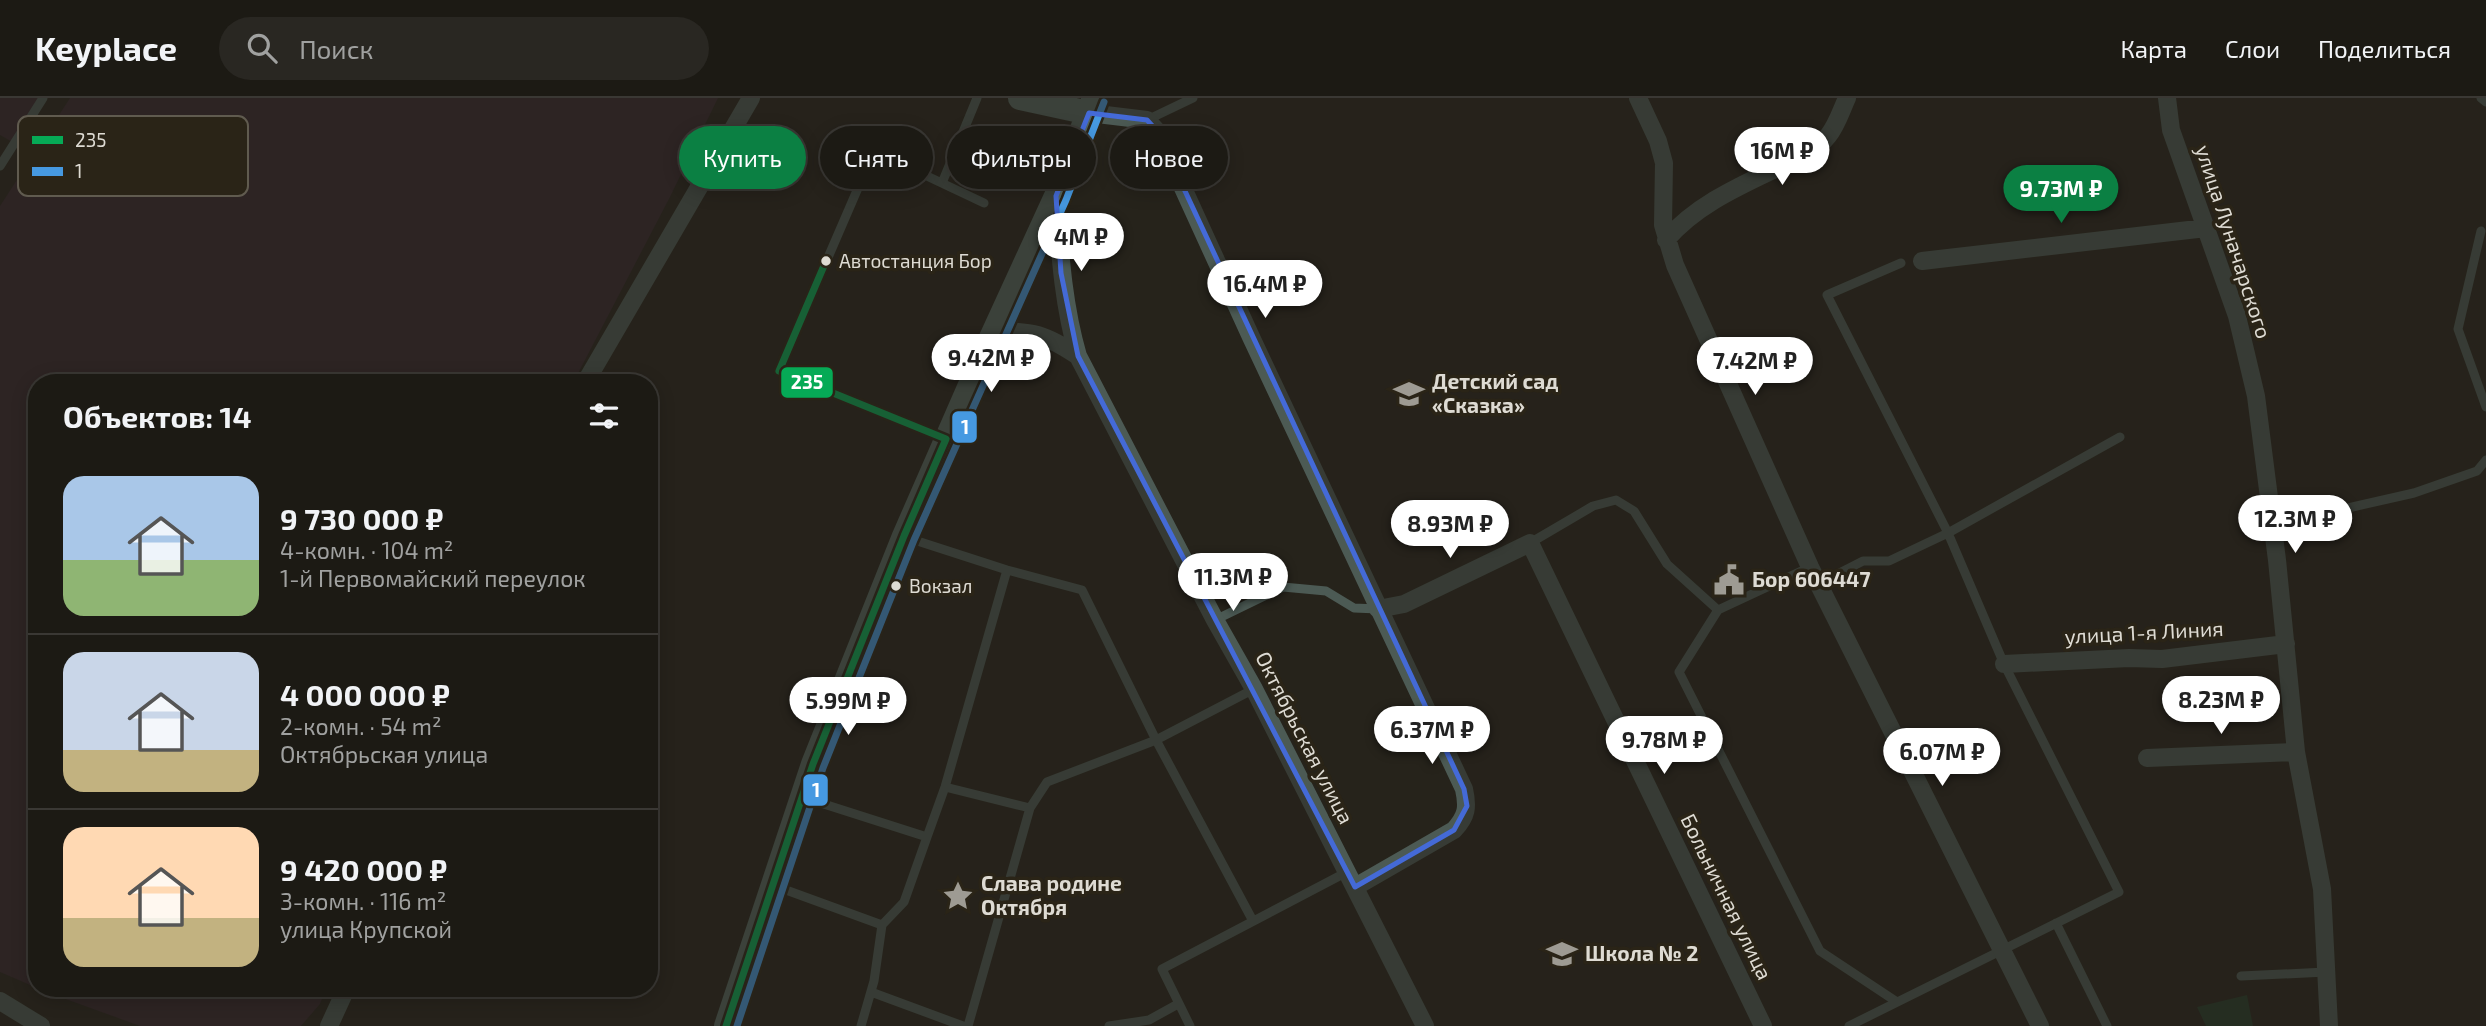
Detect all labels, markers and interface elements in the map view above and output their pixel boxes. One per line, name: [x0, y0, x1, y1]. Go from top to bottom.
search box: [219, 17, 709, 80]
text: Keyplace: [35, 28, 177, 68]
icon: search: [243, 29, 281, 67]
text: Поиск: [299, 33, 373, 64]
text: Карта: [2120, 34, 2187, 63]
text: Слои: [2225, 34, 2280, 63]
text: Поделиться: [2318, 34, 2451, 63]
legend: [18, 116, 248, 196]
chip: Купить: [679, 126, 806, 189]
chip: Снять: [820, 126, 933, 189]
chip: Фильтры: [947, 126, 1096, 189]
chip: Новое: [1110, 126, 1228, 189]
pin: 16M ₽: [1733, 127, 1831, 187]
text: 235: [75, 128, 106, 151]
text: 16M ₽: [1750, 136, 1814, 164]
street label: улица Луначарского: [2190, 142, 2278, 342]
text: 1: [75, 159, 83, 182]
pin: 9.73M ₽: [1996, 166, 2126, 225]
text: 9.73M ₽: [2019, 174, 2103, 202]
pin: 4M ₽: [1040, 214, 1122, 273]
text: 4M ₽: [1054, 222, 1108, 250]
place label: Автостанция Бор: [839, 249, 992, 272]
marker: Автостанция Бор: [819, 254, 833, 268]
pin: 16.4M ₽: [1200, 260, 1330, 320]
text: 16.4M ₽: [1223, 269, 1307, 297]
pin: 9.42M ₽: [926, 334, 1056, 394]
pin: 7.42M ₽: [1690, 338, 1820, 397]
text: 9.42M ₽: [948, 343, 1034, 371]
text: 7.42M ₽: [1713, 346, 1797, 374]
line badge: 235: [780, 366, 834, 399]
place label: Детский сад «Сказка»: [1432, 368, 1559, 417]
text: 235: [791, 370, 823, 393]
school or university icon: Детский сад «Сказка»: [1392, 377, 1426, 411]
icon: filters: [585, 397, 623, 435]
text: Объектов: 14: [63, 398, 252, 434]
line badge: 1: [951, 410, 978, 444]
text: 1: [961, 415, 969, 438]
pin: 12.3M ₽: [2230, 496, 2360, 555]
text: 9 730 000 ₽: [280, 500, 443, 536]
pin: 8.93M ₽: [1385, 500, 1515, 560]
icon: home: [119, 504, 203, 588]
text: 12.3M ₽: [2254, 504, 2336, 532]
text: 8.93M ₽: [1407, 509, 1493, 537]
text: 4-комн. · 104 m²: [280, 536, 453, 564]
pin: 11.3M ₽: [1168, 554, 1298, 613]
text: 11.3M ₽: [1194, 562, 1272, 590]
public building icon: Бор 606447: [1712, 563, 1746, 597]
text: 1-й Первомайский переулок: [280, 564, 586, 592]
place label: Бор 606447: [1752, 566, 1871, 591]
place label: Вокзал: [909, 574, 972, 597]
marker: Вокзал: [889, 579, 903, 593]
street label: улица 1-я Линия: [2064, 615, 2224, 649]
street label: Октябрьская улица: [1250, 647, 1360, 828]
text: 4 000 000 ₽: [280, 676, 450, 712]
pin: 8.23M ₽: [2156, 676, 2286, 736]
pin: 5.99M ₽: [783, 678, 913, 737]
icon: home: [119, 680, 203, 764]
text: 8.23M ₽: [2178, 685, 2264, 713]
text: 5.99M ₽: [805, 686, 891, 714]
pin: 6.37M ₽: [1367, 706, 1497, 766]
text: 2-комн. · 54 m²: [280, 712, 441, 740]
text: 6.37M ₽: [1390, 715, 1474, 743]
pin: 9.78M ₽: [1599, 716, 1729, 776]
text: 9.78M ₽: [1622, 725, 1706, 753]
pin: 6.07M ₽: [1877, 728, 2007, 788]
text: 6.07M ₽: [1899, 737, 1985, 765]
text: Октябрьская улица: [280, 740, 488, 768]
line badge: 1: [802, 773, 829, 807]
text: 1: [812, 778, 820, 801]
street label: Больничная улица: [1675, 809, 1778, 984]
text: 9 420 000 ₽: [280, 851, 447, 887]
icon: home: [119, 855, 203, 939]
place label: Слава родине Октября: [981, 870, 1122, 919]
place icon: Слава родине Октября: [941, 879, 975, 913]
text: 3-комн. · 116 m²: [280, 887, 446, 915]
text: улица Крупской: [280, 915, 452, 943]
school or university icon: Школа № 2: [1545, 937, 1579, 971]
place label: Школа № 2: [1585, 940, 1699, 965]

